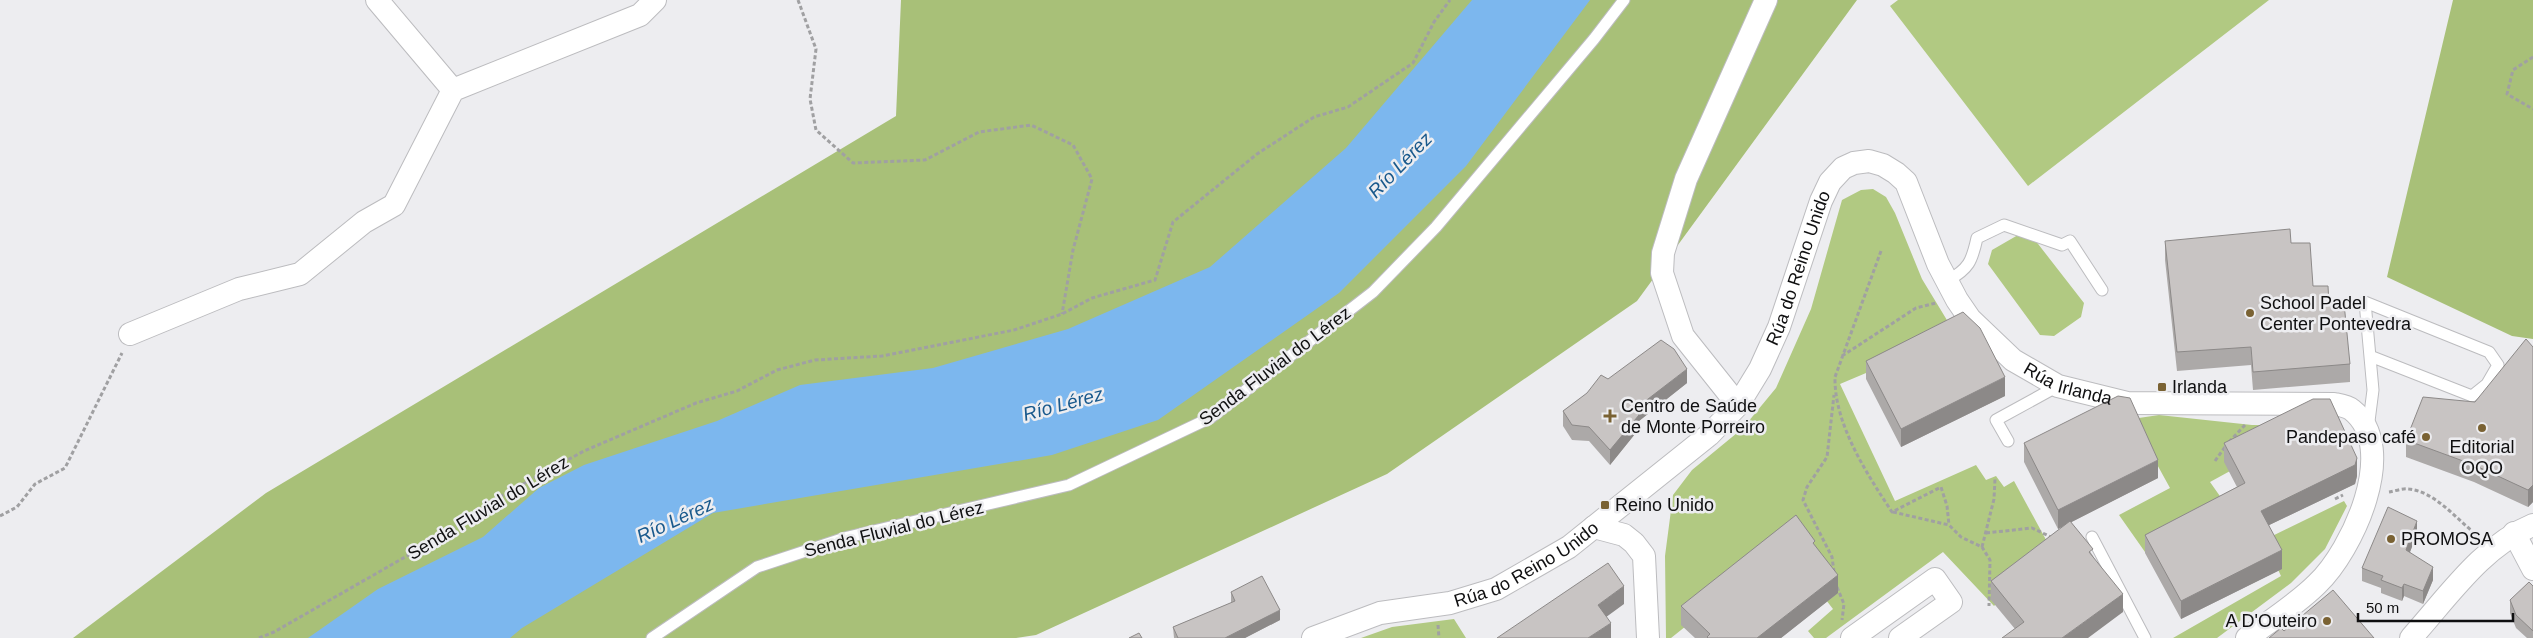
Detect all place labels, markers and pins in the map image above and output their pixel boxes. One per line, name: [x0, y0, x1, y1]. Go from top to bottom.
place label: School Padel Center Pontevedra: [2260, 293, 2412, 334]
marker: School Padel Center Pontevedra: [2244, 307, 2256, 319]
place label: Irlanda: [2172, 377, 2228, 397]
marker: Irlanda: [2156, 381, 2168, 393]
place label: Centro de Saúde de Monte Porreiro: [1621, 396, 1765, 437]
marker: Centro de Saúde de Monte Porreiro: [1603, 409, 1617, 423]
marker: Editorial OQO: [2476, 422, 2488, 434]
place label: Pandepaso café: [2286, 427, 2416, 447]
marker: Pandepaso café: [2420, 431, 2432, 443]
place label: Editorial OQO: [2449, 437, 2515, 478]
place label: Reino Unido: [1615, 495, 1714, 515]
marker: Reino Unido: [1599, 499, 1611, 511]
place label: PROMOSA: [2401, 529, 2493, 549]
marker: PROMOSA: [2385, 533, 2397, 545]
place label: A D'Outeiro: [2226, 611, 2317, 631]
marker: A D'Outeiro: [2321, 615, 2333, 627]

